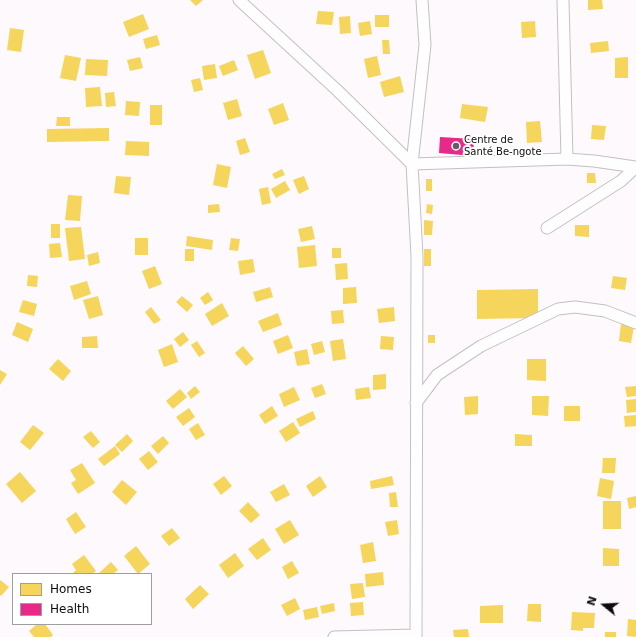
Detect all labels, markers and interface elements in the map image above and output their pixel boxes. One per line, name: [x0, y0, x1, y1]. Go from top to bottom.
place label: Centre de Santé Be-ngote: [464, 134, 542, 158]
marker: Centre de Santé Be-ngote: [451, 141, 461, 151]
legend: [12, 573, 152, 625]
text: Homes: [50, 582, 92, 596]
north arrow: [584, 585, 624, 625]
text: N: [585, 595, 600, 608]
text: Health: [50, 602, 89, 616]

